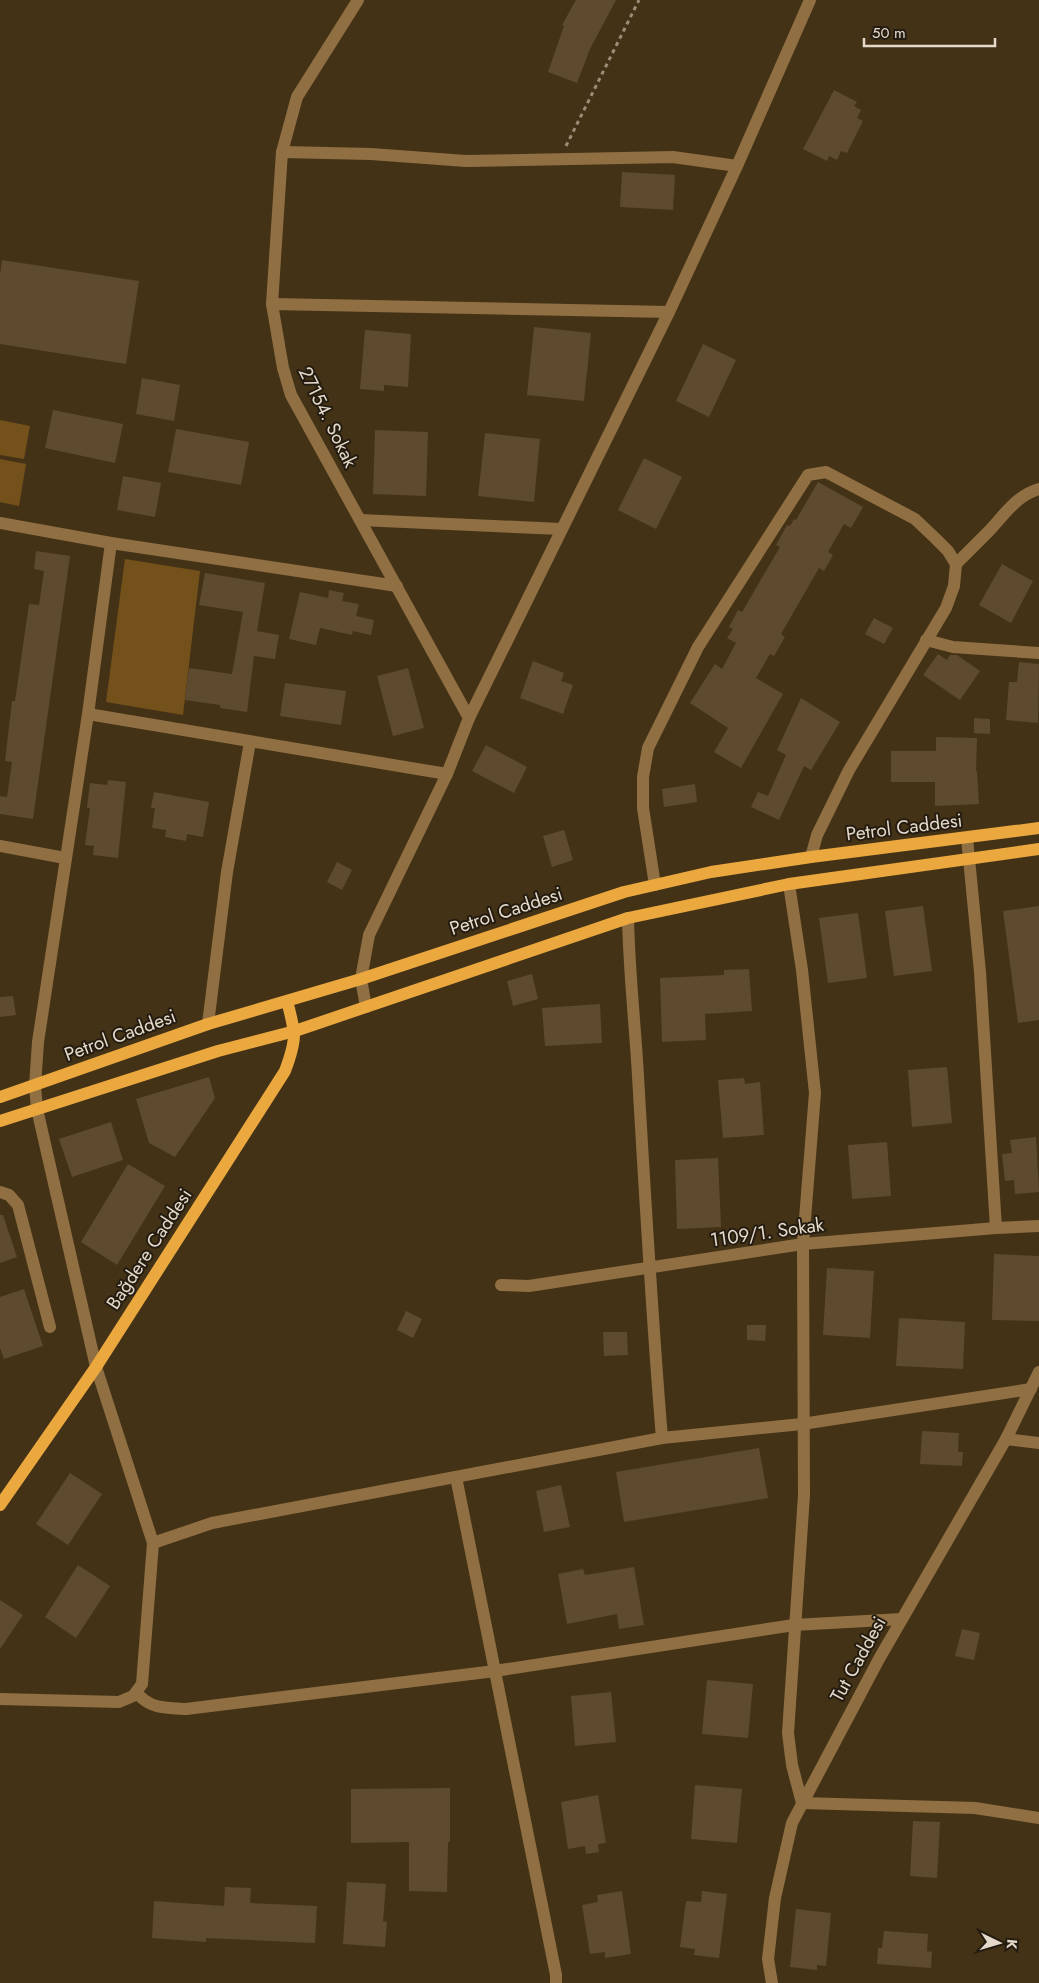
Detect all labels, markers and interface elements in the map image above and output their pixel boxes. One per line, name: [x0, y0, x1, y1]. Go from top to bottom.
scale bar: [864, 15, 995, 47]
text: 50 m: [872, 22, 906, 44]
street label: 27154. Sokak: [292, 362, 364, 473]
street label: Petrol Caddesi: [844, 806, 964, 848]
street label: Petrol Caddesi: [446, 880, 566, 942]
street label: Petrol Caddesi: [60, 1002, 180, 1068]
street label: Bağdere Caddesi: [100, 1183, 198, 1315]
street label: 1109/1. Sokak: [708, 1211, 826, 1253]
street label: Tut Caddesi: [823, 1611, 893, 1707]
north arrow: [974, 1918, 1024, 1968]
text: K: [1002, 1938, 1022, 1950]

